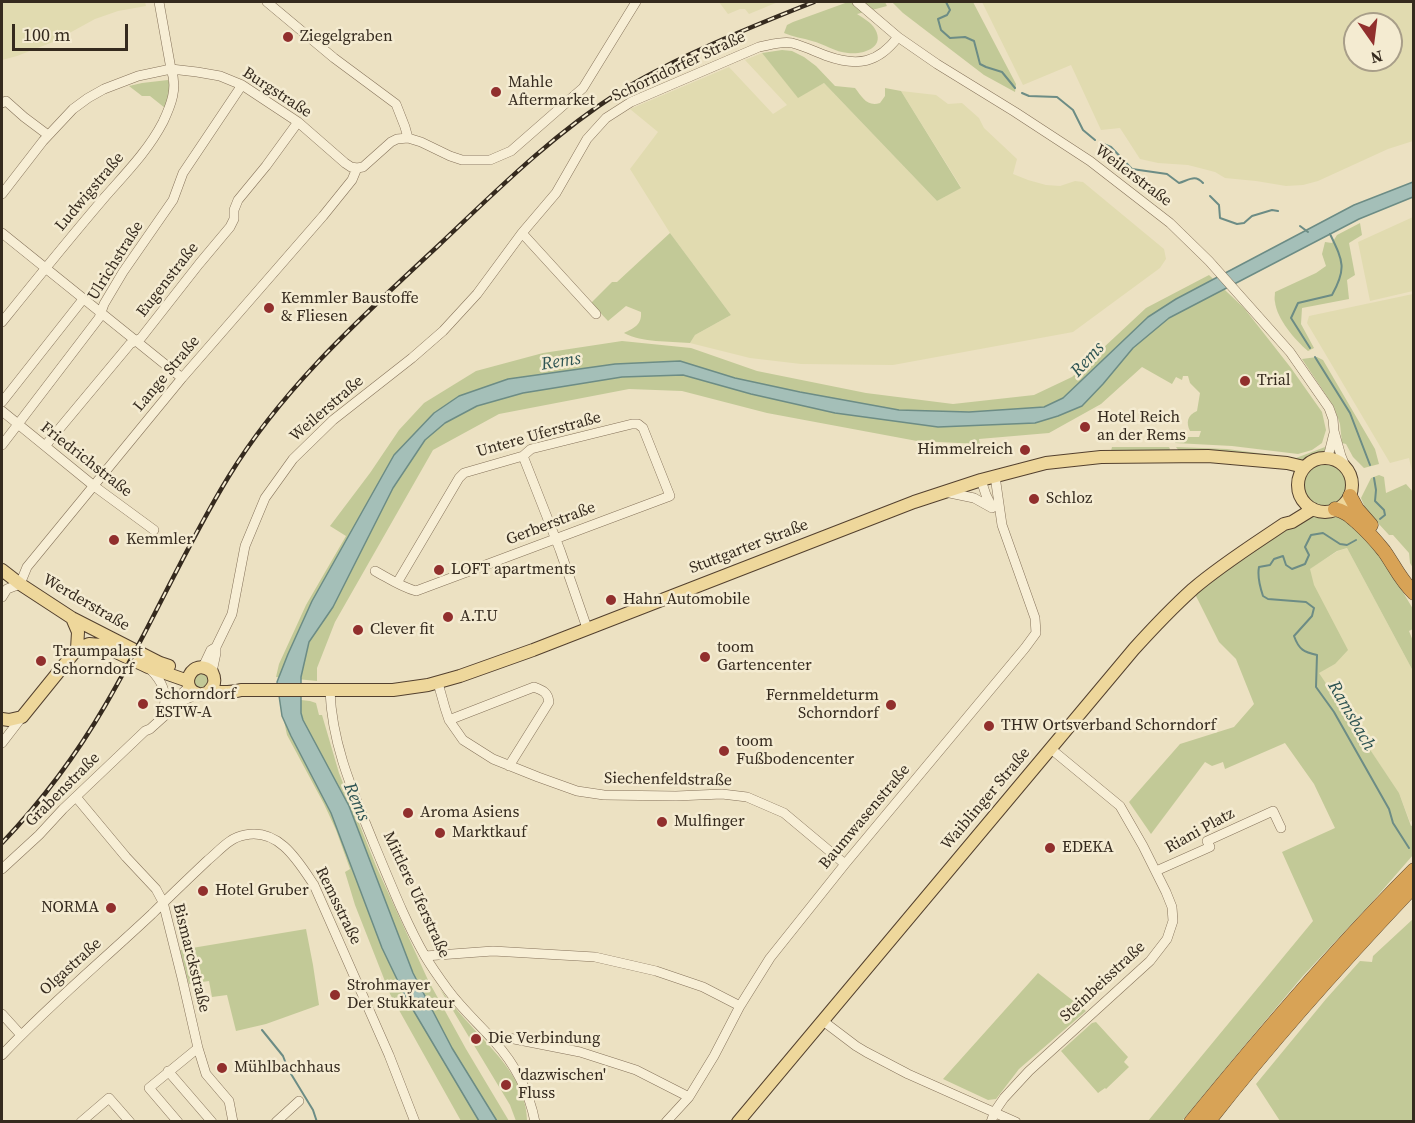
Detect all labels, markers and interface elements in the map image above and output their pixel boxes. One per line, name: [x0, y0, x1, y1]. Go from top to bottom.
scale bar: [15, 12, 130, 50]
north arrow: [1343, 12, 1403, 72]
text: 100 m: [23, 22, 70, 47]
place label: Ziegelgraben: [300, 27, 393, 47]
street label: Schorndorfer Straße: [609, 28, 749, 106]
marker: Ziegelgraben: [281, 30, 295, 44]
text: N: [1369, 45, 1385, 70]
street label: Burgstraße: [239, 64, 315, 122]
place label: Mahle Aftermarket: [508, 73, 595, 111]
marker: Mahle Aftermarket: [489, 85, 503, 99]
street label: Weilerstraße: [1091, 141, 1175, 211]
street label: Ludwigstraße: [51, 149, 129, 235]
street label: Ulrichstraße: [84, 218, 148, 304]
street label: Eugenstraße: [133, 239, 203, 321]
place label: Kemmler Baustoffe & Fliesen: [281, 289, 419, 327]
marker: Kemmler Baustoffe & Fliesen: [262, 301, 276, 315]
street label: Lange Straße: [130, 332, 204, 416]
water label: Rems: [1067, 338, 1109, 382]
water label: Rems: [540, 348, 582, 376]
place label: Trial: [1257, 371, 1291, 391]
street label: Weilerstraße: [286, 372, 368, 446]
marker: Trial: [1238, 374, 1252, 388]
street label: Untere Uferstraße: [475, 408, 603, 462]
place label: Hotel Reich an der Rems: [1097, 408, 1186, 446]
street label: Friedrichstraße: [36, 418, 136, 502]
marker: Hotel Reich an der Rems: [1078, 420, 1092, 434]
place label: Himmelreich: [917, 440, 1013, 460]
marker: Himmelreich: [1018, 443, 1032, 457]
place label: Schloz: [1046, 489, 1092, 509]
marker: Schloz: [1027, 492, 1041, 506]
street label: Gerberstraße: [504, 498, 598, 550]
street label: Stuttgarter Straße: [687, 516, 811, 578]
place label: Kemmler: [126, 530, 193, 550]
marker: Kemmler: [107, 533, 121, 547]
place label: LOFT apartments: [451, 560, 576, 580]
marker: LOFT apartments: [432, 563, 446, 577]
street label: Werderstraße: [39, 570, 133, 636]
place label: Hahn Automobile: [623, 590, 750, 610]
marker: Hahn Automobile: [604, 593, 618, 607]
place label: A.T.U: [460, 607, 498, 627]
marker: A.T.U: [441, 610, 455, 624]
place label: Clever fit: [370, 620, 434, 640]
marker: Clever fit: [351, 623, 365, 637]
place label: toom Gartencenter: [717, 638, 812, 676]
place label: Traumpalast Schorndorf: [53, 642, 143, 680]
marker: toom Gartencenter: [698, 650, 712, 664]
marker: Traumpalast Schorndorf: [34, 654, 48, 668]
water label: Ramsbach: [1322, 677, 1380, 755]
place label: Schorndorf ESTW-A: [155, 685, 236, 723]
place label: Fernmeldeturm Schorndorf: [766, 686, 879, 724]
marker: Schorndorf ESTW-A: [136, 697, 150, 711]
marker: Fernmeldeturm Schorndorf: [884, 698, 898, 712]
place label: THW Ortsverband Schorndorf: [1001, 716, 1216, 736]
marker: THW Ortsverband Schorndorf: [982, 719, 996, 733]
place label: toom Fußbodencenter: [736, 732, 854, 770]
marker: toom Fußbodencenter: [717, 744, 731, 758]
street label: Waiblinger Straße: [938, 744, 1034, 854]
street label: Grabenstraße: [22, 749, 104, 831]
street label: Baumwasenstraße: [816, 761, 914, 873]
street label: Siechenfeldstraße: [604, 769, 732, 791]
water label: Rems: [338, 779, 374, 825]
place label: Aroma Asiens: [420, 803, 519, 823]
street label: Riani Platz: [1162, 804, 1238, 858]
marker: Aroma Asiens: [401, 806, 415, 820]
place label: Mulfinger: [674, 812, 745, 832]
marker: Mulfinger: [655, 815, 669, 829]
place label: Marktkauf: [452, 823, 527, 843]
marker: Marktkauf: [433, 826, 447, 840]
street label: Mittlere Uferstraße: [378, 829, 454, 961]
place label: EDEKA: [1062, 838, 1114, 858]
marker: EDEKA: [1043, 841, 1057, 855]
street label: Remsstraße: [311, 864, 365, 948]
place label: Hotel Gruber: [215, 881, 309, 901]
marker: Hotel Gruber: [196, 884, 210, 898]
place label: NORMA: [41, 898, 99, 918]
marker: NORMA: [104, 901, 118, 915]
street label: Bismarckstraße: [168, 902, 214, 1014]
street label: Olgastraße: [36, 934, 106, 1000]
street label: Steinbeisstraße: [1056, 938, 1150, 1026]
place label: Strohmayer Der Stukkateur: [347, 976, 455, 1014]
marker: Strohmayer Der Stukkateur: [328, 988, 342, 1002]
place label: Die Verbindung: [488, 1029, 600, 1049]
marker: Die Verbindung: [469, 1032, 483, 1046]
place label: Mühlbachhaus: [234, 1058, 340, 1078]
marker: Mühlbachhaus: [215, 1061, 229, 1075]
place label: 'dazwischen' Fluss: [518, 1066, 606, 1104]
marker: 'dazwischen' Fluss: [499, 1078, 513, 1092]

